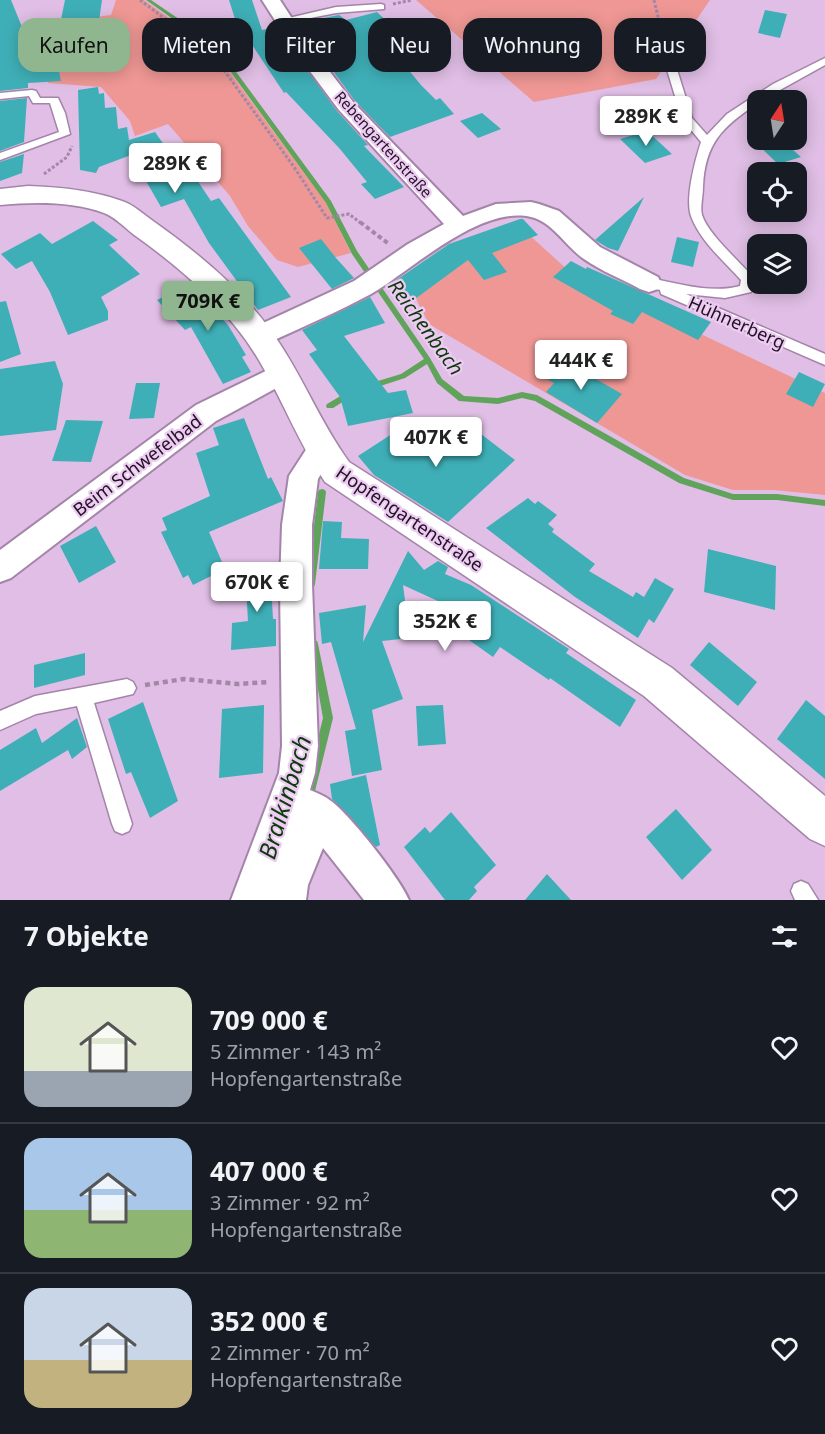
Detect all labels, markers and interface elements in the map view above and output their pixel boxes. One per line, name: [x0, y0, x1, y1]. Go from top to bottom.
chip: Kaufen: [18, 18, 130, 72]
chip: Mieten: [142, 18, 253, 72]
chip: Filter: [265, 18, 356, 72]
chip: Neu: [368, 18, 451, 72]
chip: Wohnung: [463, 18, 602, 72]
chip: Haus: [614, 18, 706, 72]
street label: Rebengartenstraße: [331, 87, 437, 201]
north arrow: [747, 90, 807, 150]
map controls: [747, 90, 807, 294]
pin: 289K €: [597, 96, 695, 147]
text: 289K €: [614, 102, 678, 129]
pin: 289K €: [126, 143, 224, 194]
text: 289K €: [143, 149, 207, 176]
button: locate: [747, 162, 807, 222]
button: layers: [747, 234, 807, 294]
water label: Reichenbach: [382, 274, 470, 380]
pin: 709K €: [159, 281, 257, 332]
text: 709K €: [176, 287, 240, 314]
street label: Hühnerberg: [685, 290, 789, 354]
pin: 444K €: [532, 340, 630, 391]
text: 444K €: [549, 346, 613, 373]
street label: Beim Schwefelbad: [68, 409, 206, 521]
pin: 407K €: [387, 417, 485, 468]
text: 407K €: [404, 423, 468, 450]
street label: Hopfengartenstraße: [332, 460, 488, 576]
pin: 670K €: [208, 562, 306, 613]
text: 670K €: [225, 568, 289, 595]
pin: 352K €: [396, 601, 494, 652]
text: 352K €: [413, 607, 477, 634]
water label: Braikinbach: [250, 731, 318, 863]
text: 7 Objekte: [24, 918, 149, 954]
icon: filters: [768, 920, 801, 953]
text: 709 000 €: [210, 1002, 328, 1038]
icon: home: [72, 1011, 144, 1083]
icon: heart: [768, 1031, 801, 1064]
text: 5 Zimmer · 143 m²: [210, 1038, 381, 1065]
text: Hopfengartenstraße: [210, 1065, 402, 1092]
text: 407 000 €: [210, 1153, 328, 1189]
icon: home: [72, 1162, 144, 1234]
icon: heart: [768, 1182, 801, 1215]
text: 3 Zimmer · 92 m²: [210, 1189, 370, 1216]
text: Hopfengartenstraße: [210, 1216, 402, 1243]
text: 352 000 €: [210, 1303, 328, 1339]
icon: home: [72, 1312, 144, 1384]
icon: heart: [768, 1332, 801, 1365]
text: 2 Zimmer · 70 m²: [210, 1339, 370, 1366]
text: Hopfengartenstraße: [210, 1366, 402, 1393]

